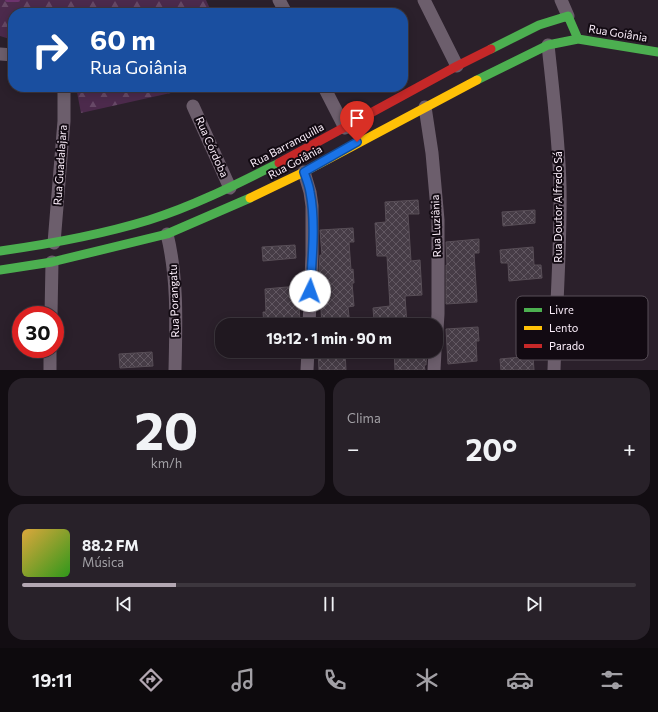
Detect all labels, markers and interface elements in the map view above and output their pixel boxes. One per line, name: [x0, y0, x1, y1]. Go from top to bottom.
street label: Rua Goiânia: [588, 21, 648, 44]
text: 60 m: [90, 22, 156, 56]
icon: right: [24, 24, 76, 76]
text: Rua Goiânia: [90, 56, 187, 78]
pin: [340, 101, 374, 142]
icon: arrive: [346, 107, 368, 129]
street label: Rua Córdoba: [193, 115, 232, 179]
street label: Rua Barranquilla: [248, 120, 326, 169]
street label: Rua Guadalajara: [50, 124, 69, 206]
street label: Rua Goiânia: [266, 142, 324, 181]
street label: Rua Doutor Alfredo Sá: [551, 151, 564, 263]
street label: Rua Luziânia: [428, 194, 443, 258]
street label: Rua Porangatu: [166, 264, 181, 338]
position arrow: [289, 270, 331, 312]
legend: [516, 296, 648, 360]
text: Livre: [549, 303, 574, 316]
speed limit sign: 30: [12, 306, 64, 358]
text: Lento: [549, 321, 579, 334]
text: 19:12 · 1 min · 90 m: [266, 329, 392, 347]
text: Parado: [549, 339, 585, 352]
text: 20: [135, 397, 198, 461]
text: Clima: [347, 410, 381, 426]
text: 20°: [465, 430, 517, 467]
text: −: [347, 435, 360, 462]
text: +: [623, 435, 636, 462]
text: km/h: [151, 455, 182, 471]
text: 88.2 FM: [82, 536, 139, 554]
text: Música: [82, 554, 124, 570]
icon: previous: [113, 593, 135, 615]
icon: pause: [318, 593, 340, 615]
icon: next: [523, 593, 545, 615]
icon: directions: [137, 666, 165, 694]
icon: music: [229, 666, 257, 694]
icon: phone: [321, 666, 349, 694]
icon: climate: [413, 666, 441, 694]
icon: car: [506, 666, 534, 694]
icon: filters: [598, 666, 626, 694]
text: 19:11: [32, 669, 72, 691]

